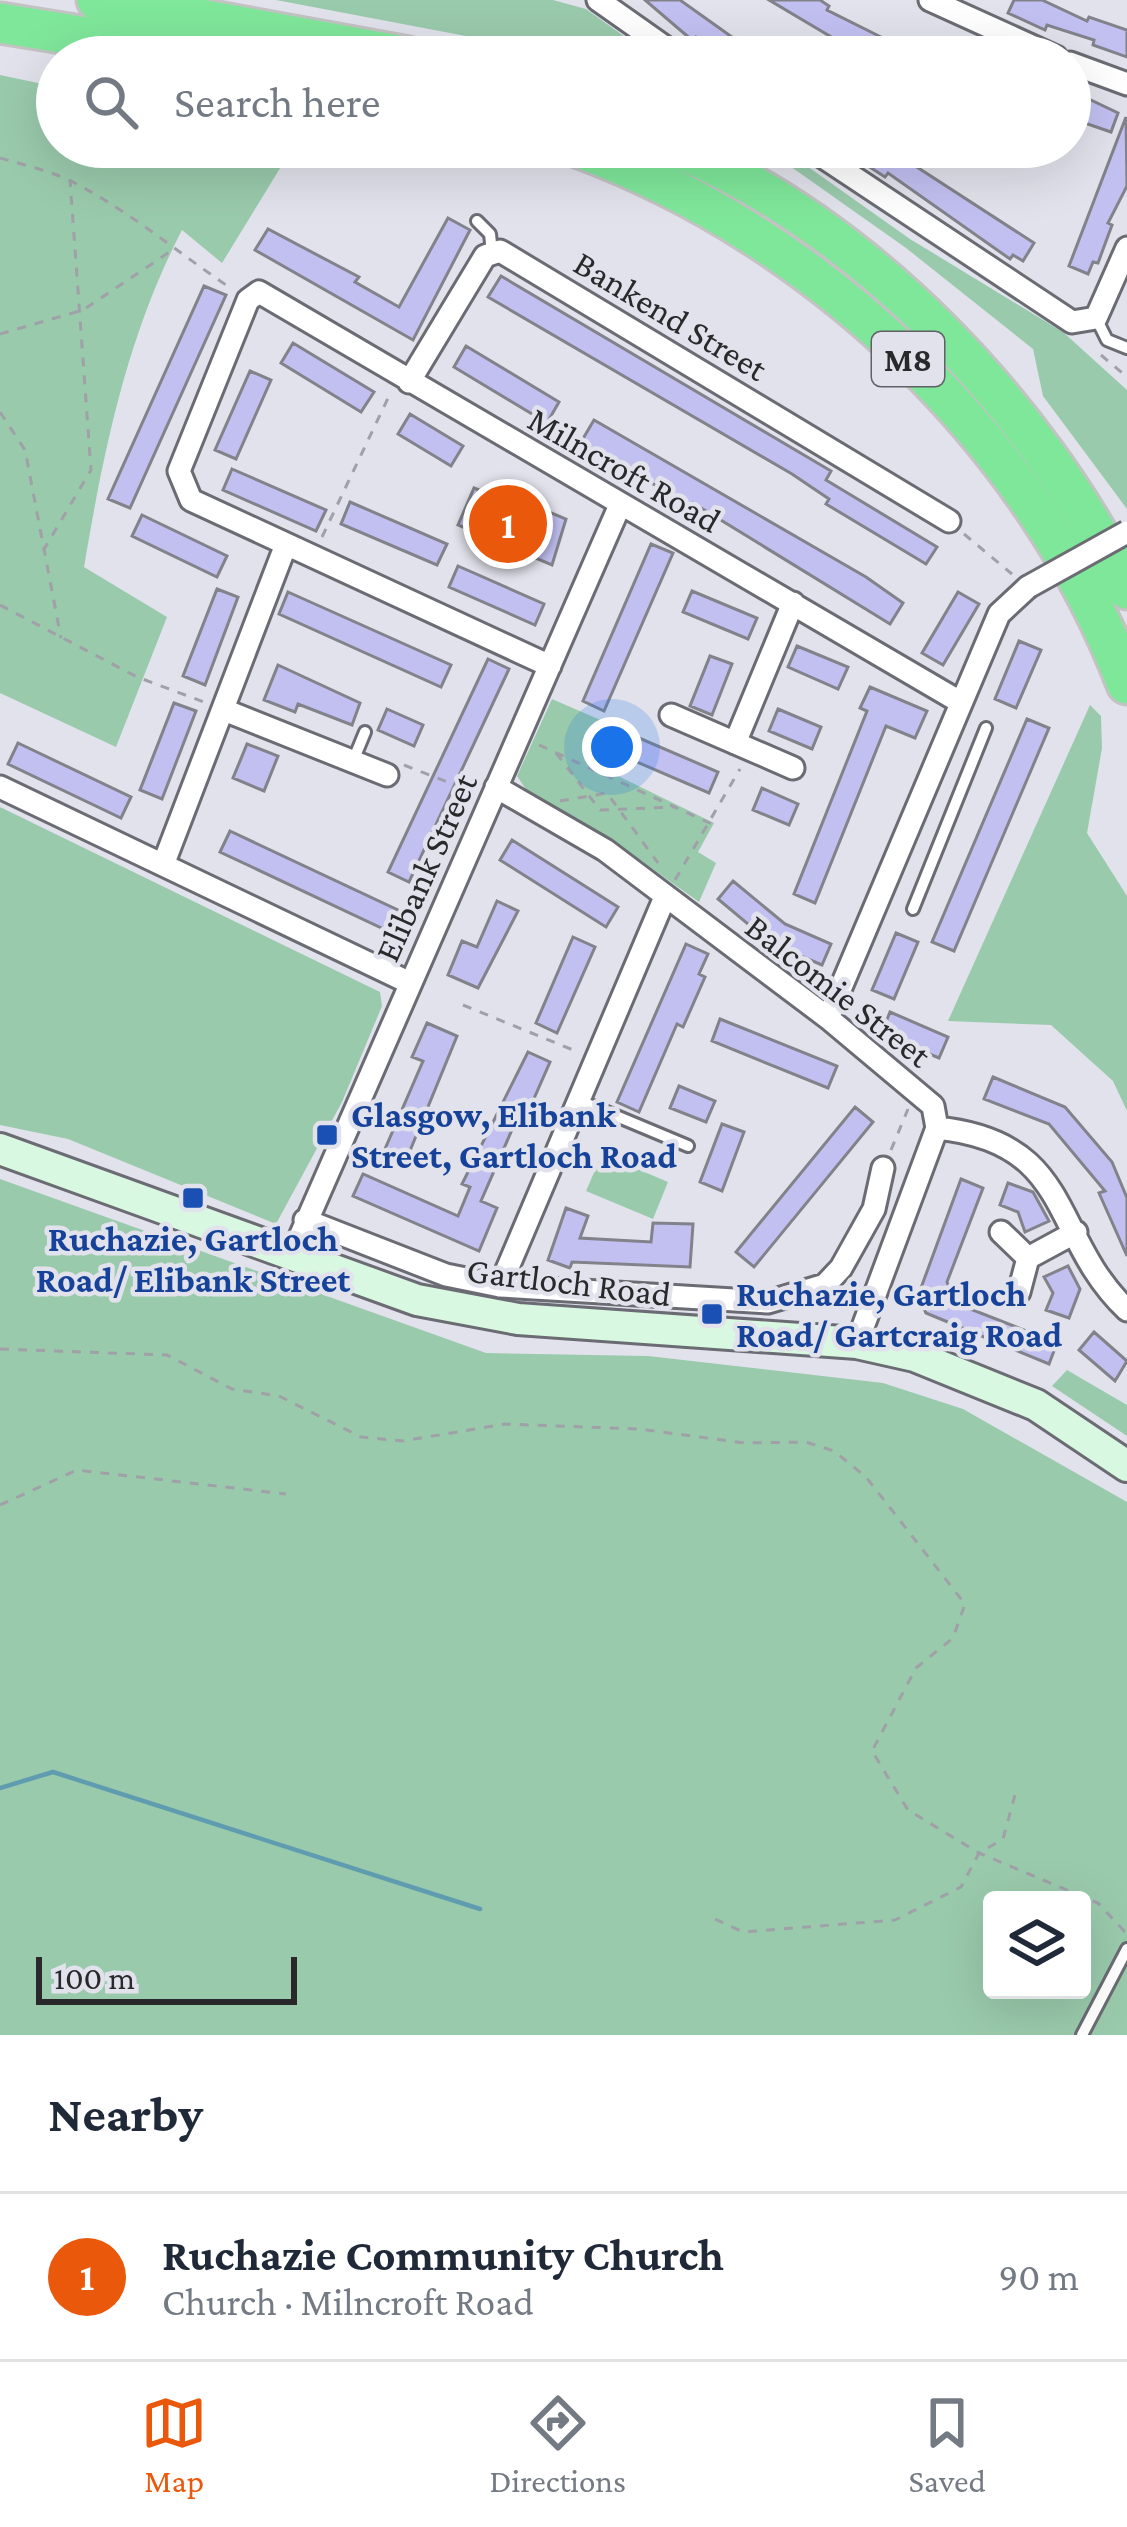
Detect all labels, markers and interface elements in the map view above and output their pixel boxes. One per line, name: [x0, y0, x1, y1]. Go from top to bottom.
search box: [36, 36, 1091, 168]
icon: search: [78, 69, 144, 135]
text: Search here: [174, 77, 381, 127]
street label: Bankend Street: [567, 243, 775, 390]
road number: M8: [872, 332, 944, 386]
street label: Milncroft Road: [521, 399, 728, 541]
pin: 1: [469, 479, 547, 569]
your location: [582, 717, 642, 777]
street label: Elibank Street: [367, 766, 486, 967]
street label: Balcomie Street: [738, 906, 940, 1076]
place label: Glasgow, Elibank Street, Gartloch Road: [351, 1095, 677, 1176]
marker: Glasgow, Elibank Street, Gartloch Road: [314, 1122, 340, 1148]
marker: Ruchazie, Gartloch Road/ Elibank Street: [180, 1185, 206, 1211]
place label: Ruchazie, Gartloch Road/ Elibank Street: [36, 1219, 351, 1300]
street label: Gartloch Road: [465, 1250, 673, 1314]
place label: Ruchazie, Gartloch Road/ Gartcraig Road: [736, 1274, 1062, 1355]
marker: Ruchazie, Gartloch Road/ Gartcraig Road: [699, 1301, 725, 1327]
map controls: [983, 1891, 1091, 1999]
button: layers: [983, 1891, 1091, 1999]
scale bar: [36, 1951, 297, 2004]
text: 100 m: [54, 1959, 135, 1996]
text: Nearby: [48, 2085, 203, 2142]
text: Ruchazie Community Church: [162, 2230, 724, 2280]
text: 1: [80, 2255, 94, 2298]
text: 90 m: [998, 2255, 1079, 2298]
text: Church · Milncroft Road: [162, 2280, 534, 2323]
tab: Map: [141, 2390, 207, 2499]
tab: Directions: [490, 2390, 626, 2499]
tab: Saved: [908, 2390, 986, 2499]

